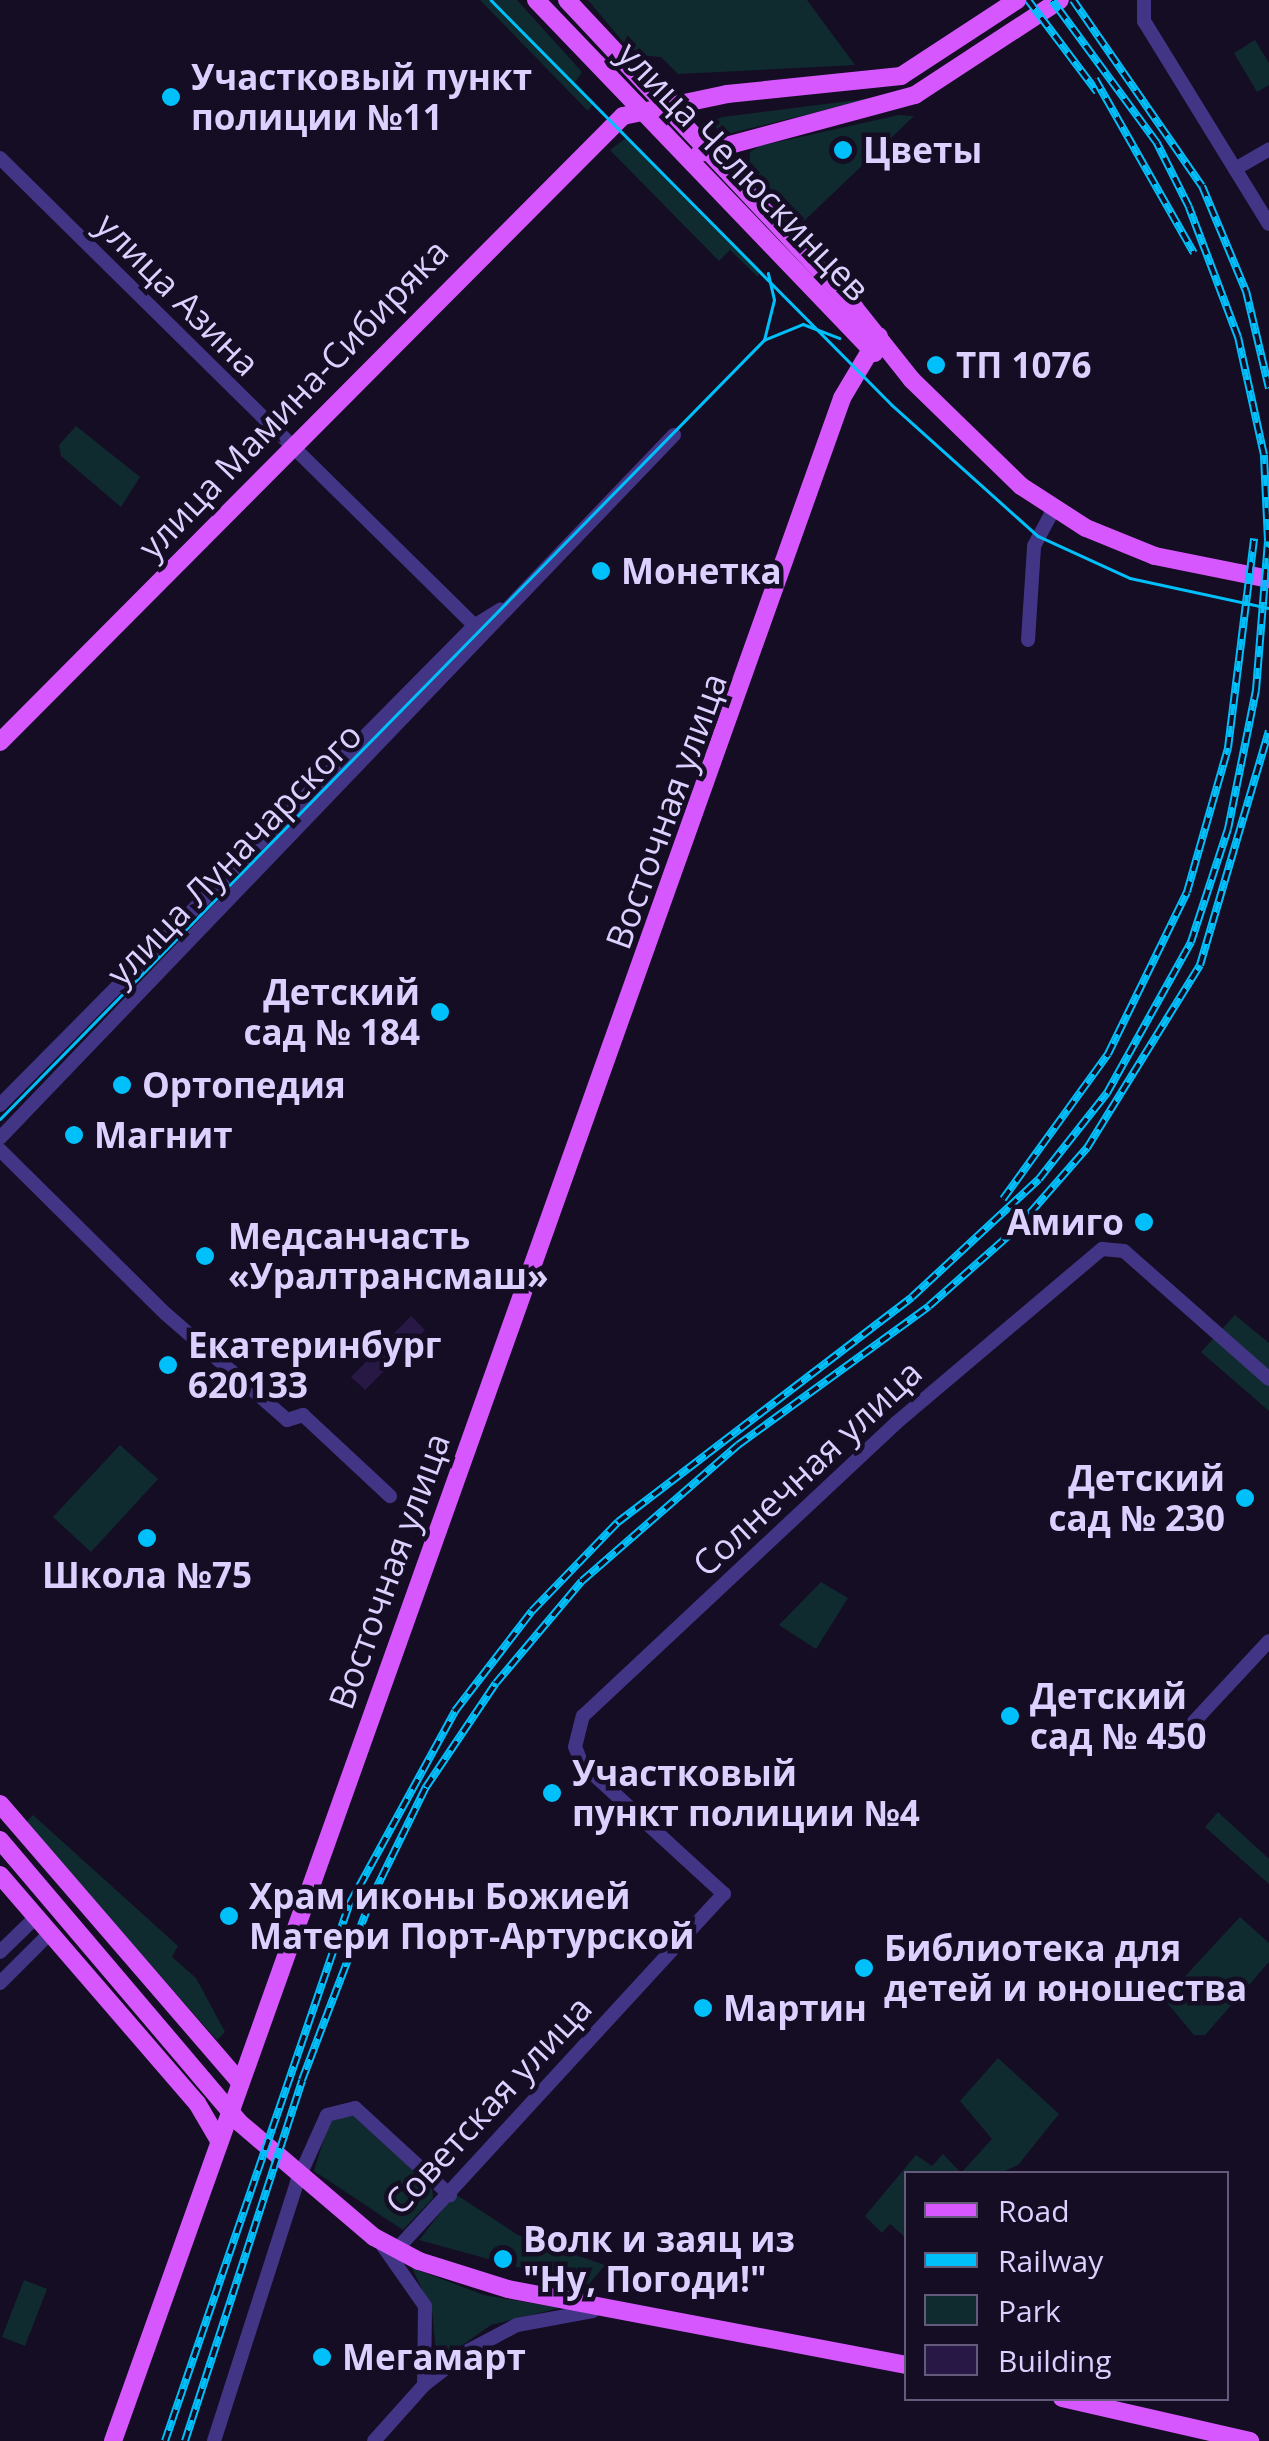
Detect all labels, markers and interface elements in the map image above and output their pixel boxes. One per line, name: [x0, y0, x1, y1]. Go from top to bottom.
street label: улица Челюскинцев: [609, 33, 879, 309]
place label: Участковый пункт полиции №11: [191, 56, 532, 138]
marker: Участковый пункт полиции №11: [160, 86, 182, 108]
place label: Цветы: [863, 129, 982, 171]
marker: Цветы: [832, 139, 854, 161]
street label: улица Азина: [88, 204, 268, 384]
street label: улица Мамина-Сибиряка: [129, 231, 457, 567]
place label: ТП 1076: [956, 344, 1091, 386]
marker: ТП 1076: [925, 354, 947, 376]
place label: Монетка: [621, 550, 782, 592]
marker: Монетка: [590, 560, 612, 582]
street label: Восточная улица: [597, 667, 735, 955]
street label: улица Луначарского: [98, 714, 370, 994]
place label: Детский сад № 184: [243, 971, 420, 1053]
marker: Детский сад № 184: [429, 1001, 451, 1023]
place label: Ортопедия: [142, 1064, 346, 1106]
marker: Ортопедия: [111, 1074, 133, 1096]
place label: Магнит: [94, 1114, 233, 1156]
marker: Магнит: [63, 1124, 85, 1146]
place label: Амиго: [1007, 1201, 1124, 1243]
marker: Амиго: [1133, 1211, 1155, 1233]
place label: Медсанчасть «Уралтрансмаш»: [228, 1215, 549, 1297]
marker: Медсанчасть «Уралтрансмаш»: [192, 1243, 218, 1269]
place label: Екатеринбург 620133: [188, 1324, 442, 1406]
street label: Солнечная улица: [684, 1351, 930, 1585]
marker: Екатеринбург 620133: [157, 1354, 179, 1376]
street label: Восточная улица: [320, 1427, 458, 1715]
place label: Детский сад № 230: [1048, 1457, 1225, 1539]
marker: Детский сад № 230: [1234, 1487, 1256, 1509]
marker: Школа №75: [136, 1527, 158, 1549]
place label: Школа №75: [42, 1554, 252, 1596]
place label: Детский сад № 450: [1030, 1675, 1207, 1757]
marker: Детский сад № 450: [999, 1705, 1021, 1727]
place label: Участковый пункт полиции №4: [572, 1752, 920, 1834]
marker: Участковый пункт полиции №4: [541, 1782, 563, 1804]
place label: Храм иконы Божией Матери Порт-Артурской: [249, 1875, 694, 1957]
marker: Храм иконы Божией Матери Порт-Артурской: [218, 1905, 240, 1927]
place label: Библиотека для детей и юношества: [884, 1927, 1247, 2009]
marker: Библиотека для детей и юношества: [853, 1957, 875, 1979]
street label: Советская улица: [376, 1987, 600, 2223]
place label: Мартин: [723, 1987, 867, 2029]
marker: Мартин: [692, 1997, 714, 2019]
legend: [904, 2171, 1229, 2401]
text: Road: [998, 2190, 1070, 2231]
place label: Волк и заяц из "Ну, Погоди!": [523, 2218, 795, 2300]
text: Railway: [998, 2240, 1103, 2281]
marker: Волк и заяц из "Ну, Погоди!": [492, 2248, 514, 2270]
text: Park: [998, 2290, 1061, 2331]
place label: Мегамарт: [342, 2336, 526, 2378]
text: Building: [998, 2340, 1112, 2381]
marker: Мегамарт: [311, 2346, 333, 2368]

